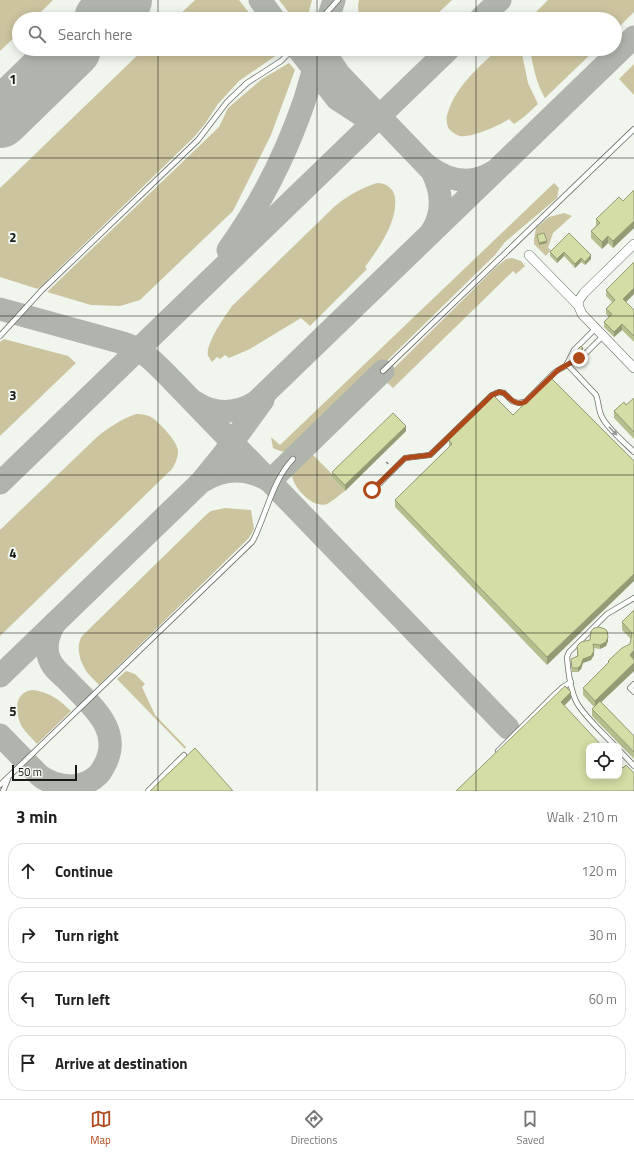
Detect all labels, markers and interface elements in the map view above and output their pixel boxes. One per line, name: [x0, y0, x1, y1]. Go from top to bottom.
search box: [12, 12, 622, 56]
icon: search: [26, 23, 48, 45]
text: Search here: [58, 23, 132, 46]
text: 1: [9, 69, 17, 89]
text: 2: [9, 227, 17, 247]
route end: [570, 349, 588, 367]
text: 3: [9, 385, 17, 405]
one-way arrow: [608, 426, 618, 436]
route start: [363, 481, 381, 499]
text: 4: [9, 543, 17, 563]
text: 5: [9, 701, 17, 721]
map controls: [586, 743, 622, 779]
button: locate: [586, 743, 622, 779]
scale bar: [12, 763, 77, 782]
text: 50 m: [18, 764, 42, 780]
text: 3 min: [16, 804, 57, 830]
text: Walk · 210 m: [547, 807, 618, 827]
icon: ahead: [17, 860, 39, 882]
text: Continue: [55, 860, 113, 883]
text: 120 m: [581, 861, 617, 881]
icon: right: [17, 924, 39, 946]
text: Turn right: [55, 924, 119, 947]
text: 30 m: [589, 925, 617, 945]
icon: left: [17, 988, 39, 1010]
text: Turn left: [55, 988, 110, 1011]
text: 60 m: [589, 989, 617, 1009]
icon: arrive: [17, 1052, 39, 1074]
text: Arrive at destination: [55, 1052, 188, 1075]
tab: Map: [90, 1108, 112, 1148]
tab: Directions: [291, 1108, 337, 1148]
tab: Saved: [516, 1108, 544, 1148]

